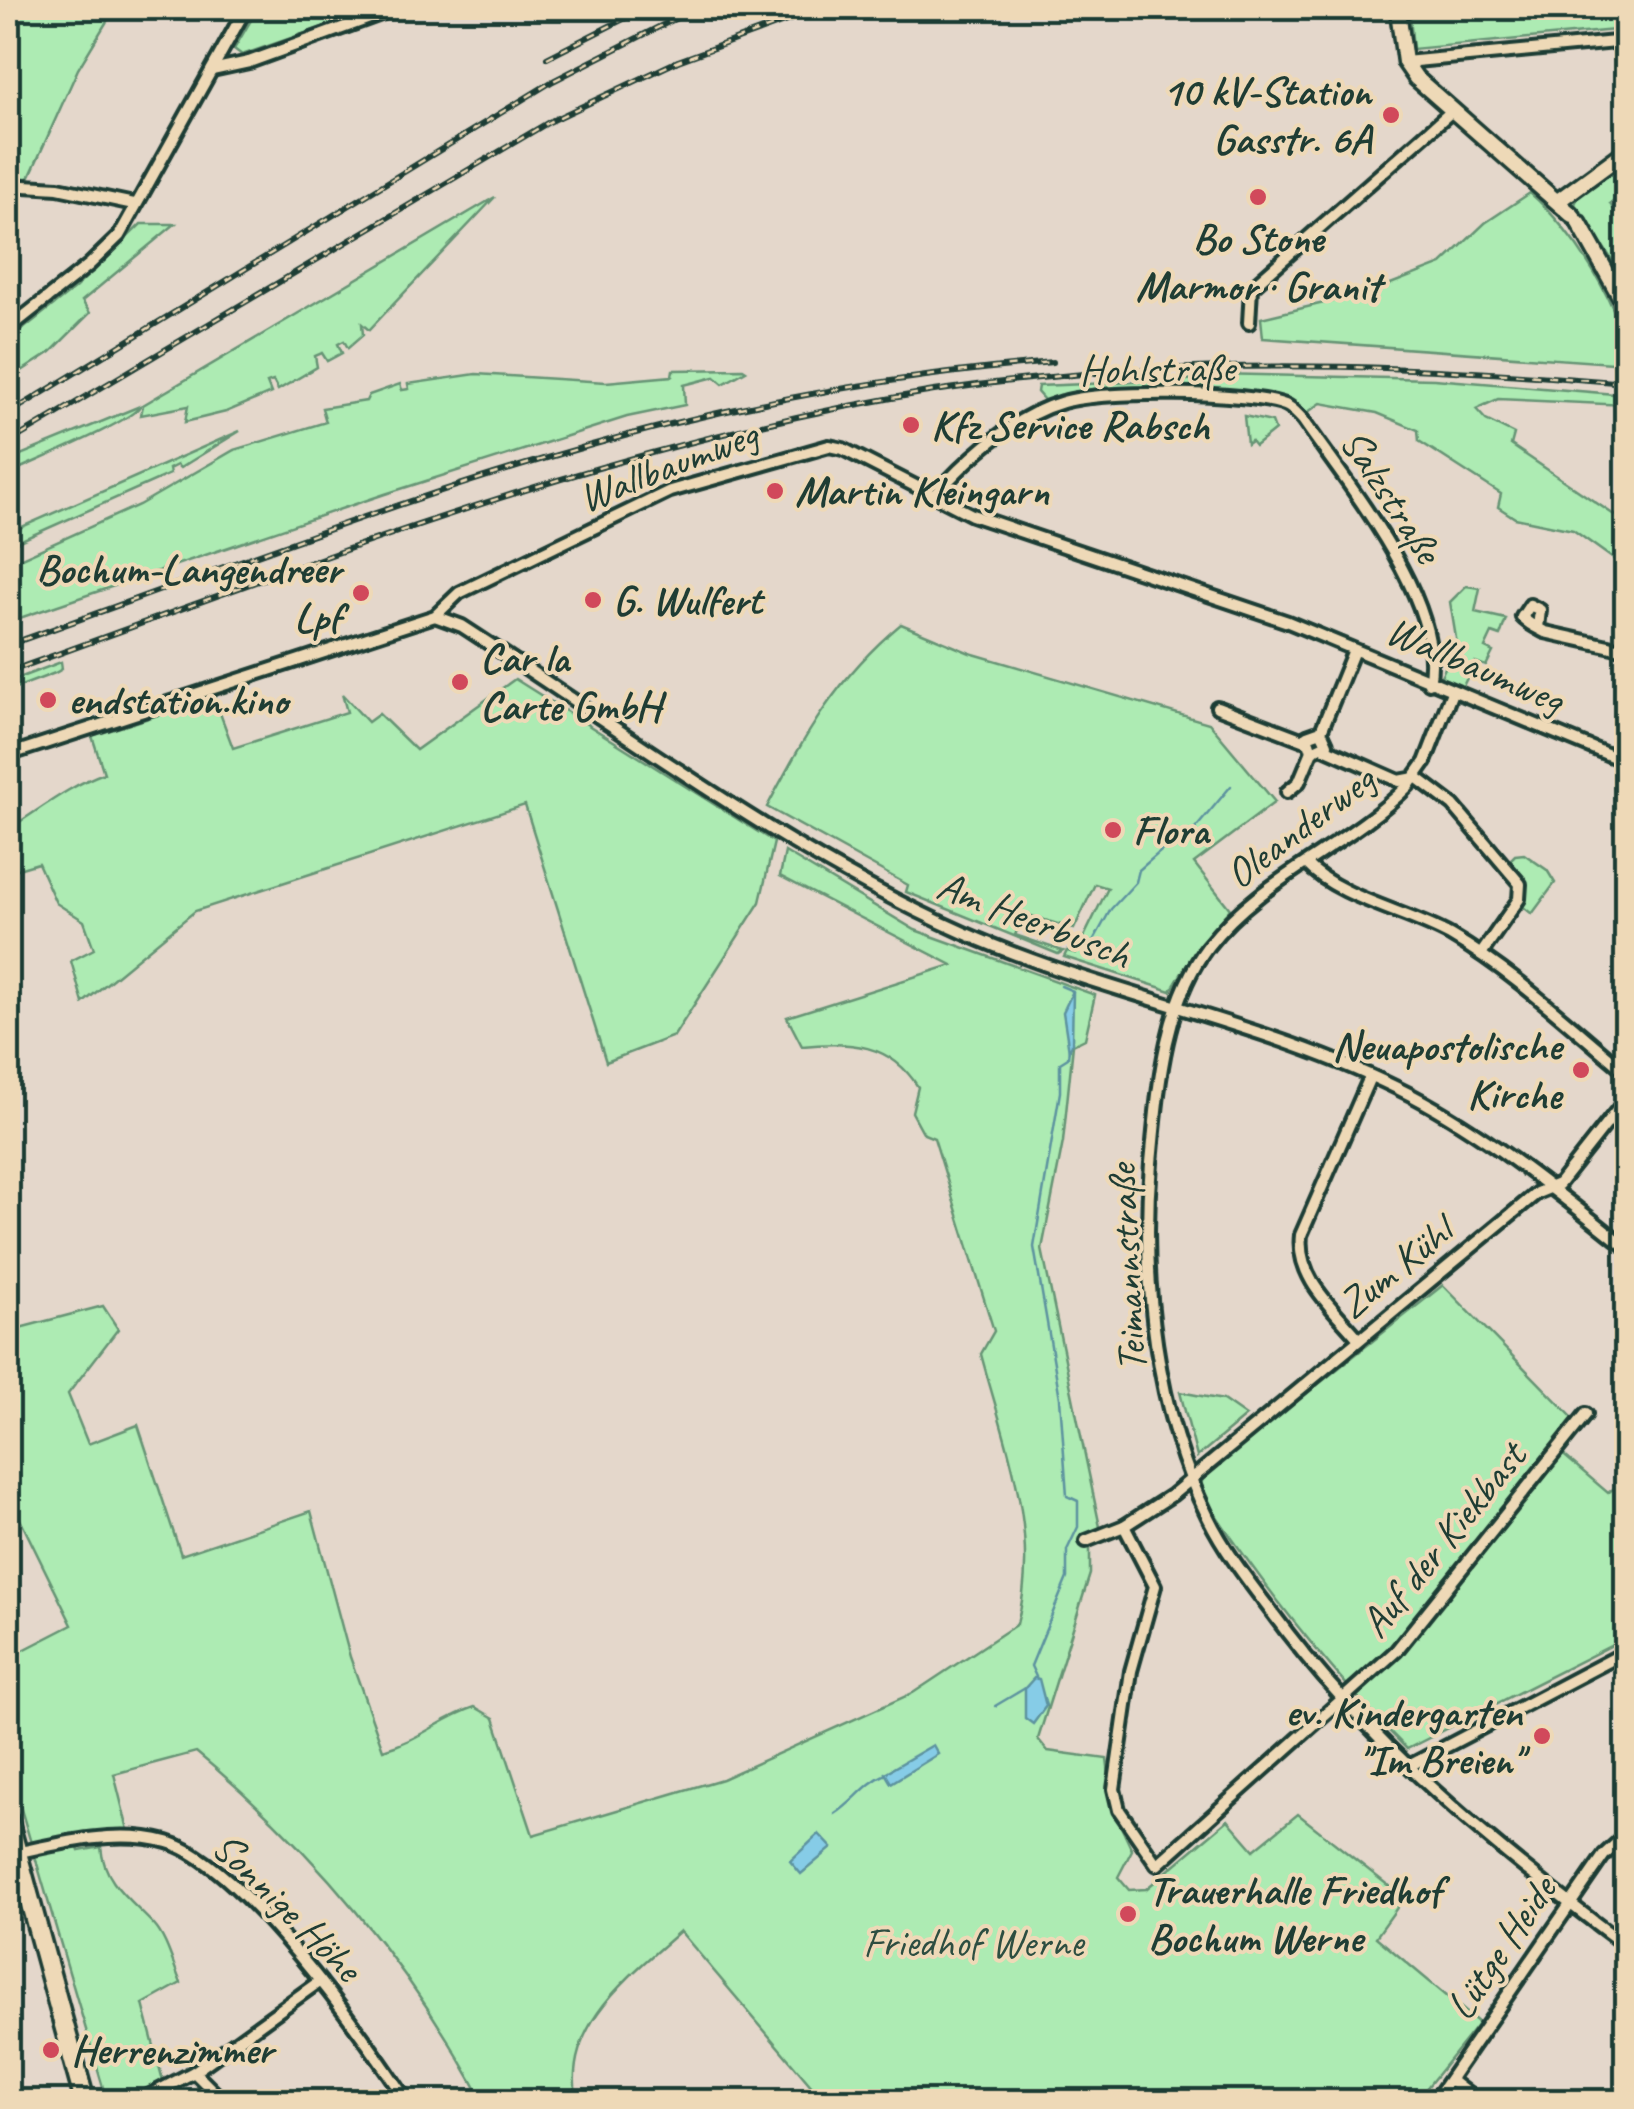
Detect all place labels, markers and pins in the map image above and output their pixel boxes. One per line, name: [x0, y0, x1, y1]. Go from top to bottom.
place label: 10 kV-Station Gasstr. 6A: [1162, 65, 1374, 166]
marker: 10 kV-Station Gasstr. 6A: [1380, 104, 1402, 126]
marker: Bo Stone Marmor · Granit: [1247, 186, 1269, 208]
place label: Bo Stone Marmor · Granit: [1136, 212, 1386, 313]
place label: Kfz Service Rabsch: [931, 399, 1211, 452]
marker: Kfz Service Rabsch: [900, 414, 922, 436]
place label: Martin Kleingarn: [795, 465, 1049, 518]
marker: Martin Kleingarn: [764, 480, 786, 502]
place label: Bochum-Langendreer Lpf: [36, 543, 350, 644]
place label: G. Wulfert: [613, 574, 766, 627]
marker: Bochum-Langendreer Lpf: [350, 582, 372, 604]
marker: G. Wulfert: [582, 589, 604, 611]
place label: Car la Carte GmbH: [480, 632, 668, 733]
marker: Car la Carte GmbH: [449, 671, 471, 693]
place label: endstation.kino: [68, 674, 292, 727]
marker: endstation.kino: [37, 689, 59, 711]
place label: Flora: [1133, 804, 1211, 857]
marker: Flora: [1102, 819, 1124, 841]
place label: Neuapostolische Kirche: [1332, 1020, 1565, 1121]
marker: Neuapostolische Kirche: [1570, 1059, 1592, 1081]
place label: ev. Kindergarten "Im Breien": [1285, 1686, 1531, 1787]
marker: ev. Kindergarten "Im Breien": [1531, 1725, 1553, 1747]
place label: Trauerhalle Friedhof Bochum Werne: [1148, 1864, 1451, 1965]
marker: Trauerhalle Friedhof Bochum Werne: [1117, 1903, 1139, 1925]
place label: Herrenzimmer: [71, 2024, 278, 2077]
marker: Herrenzimmer: [40, 2039, 62, 2061]

